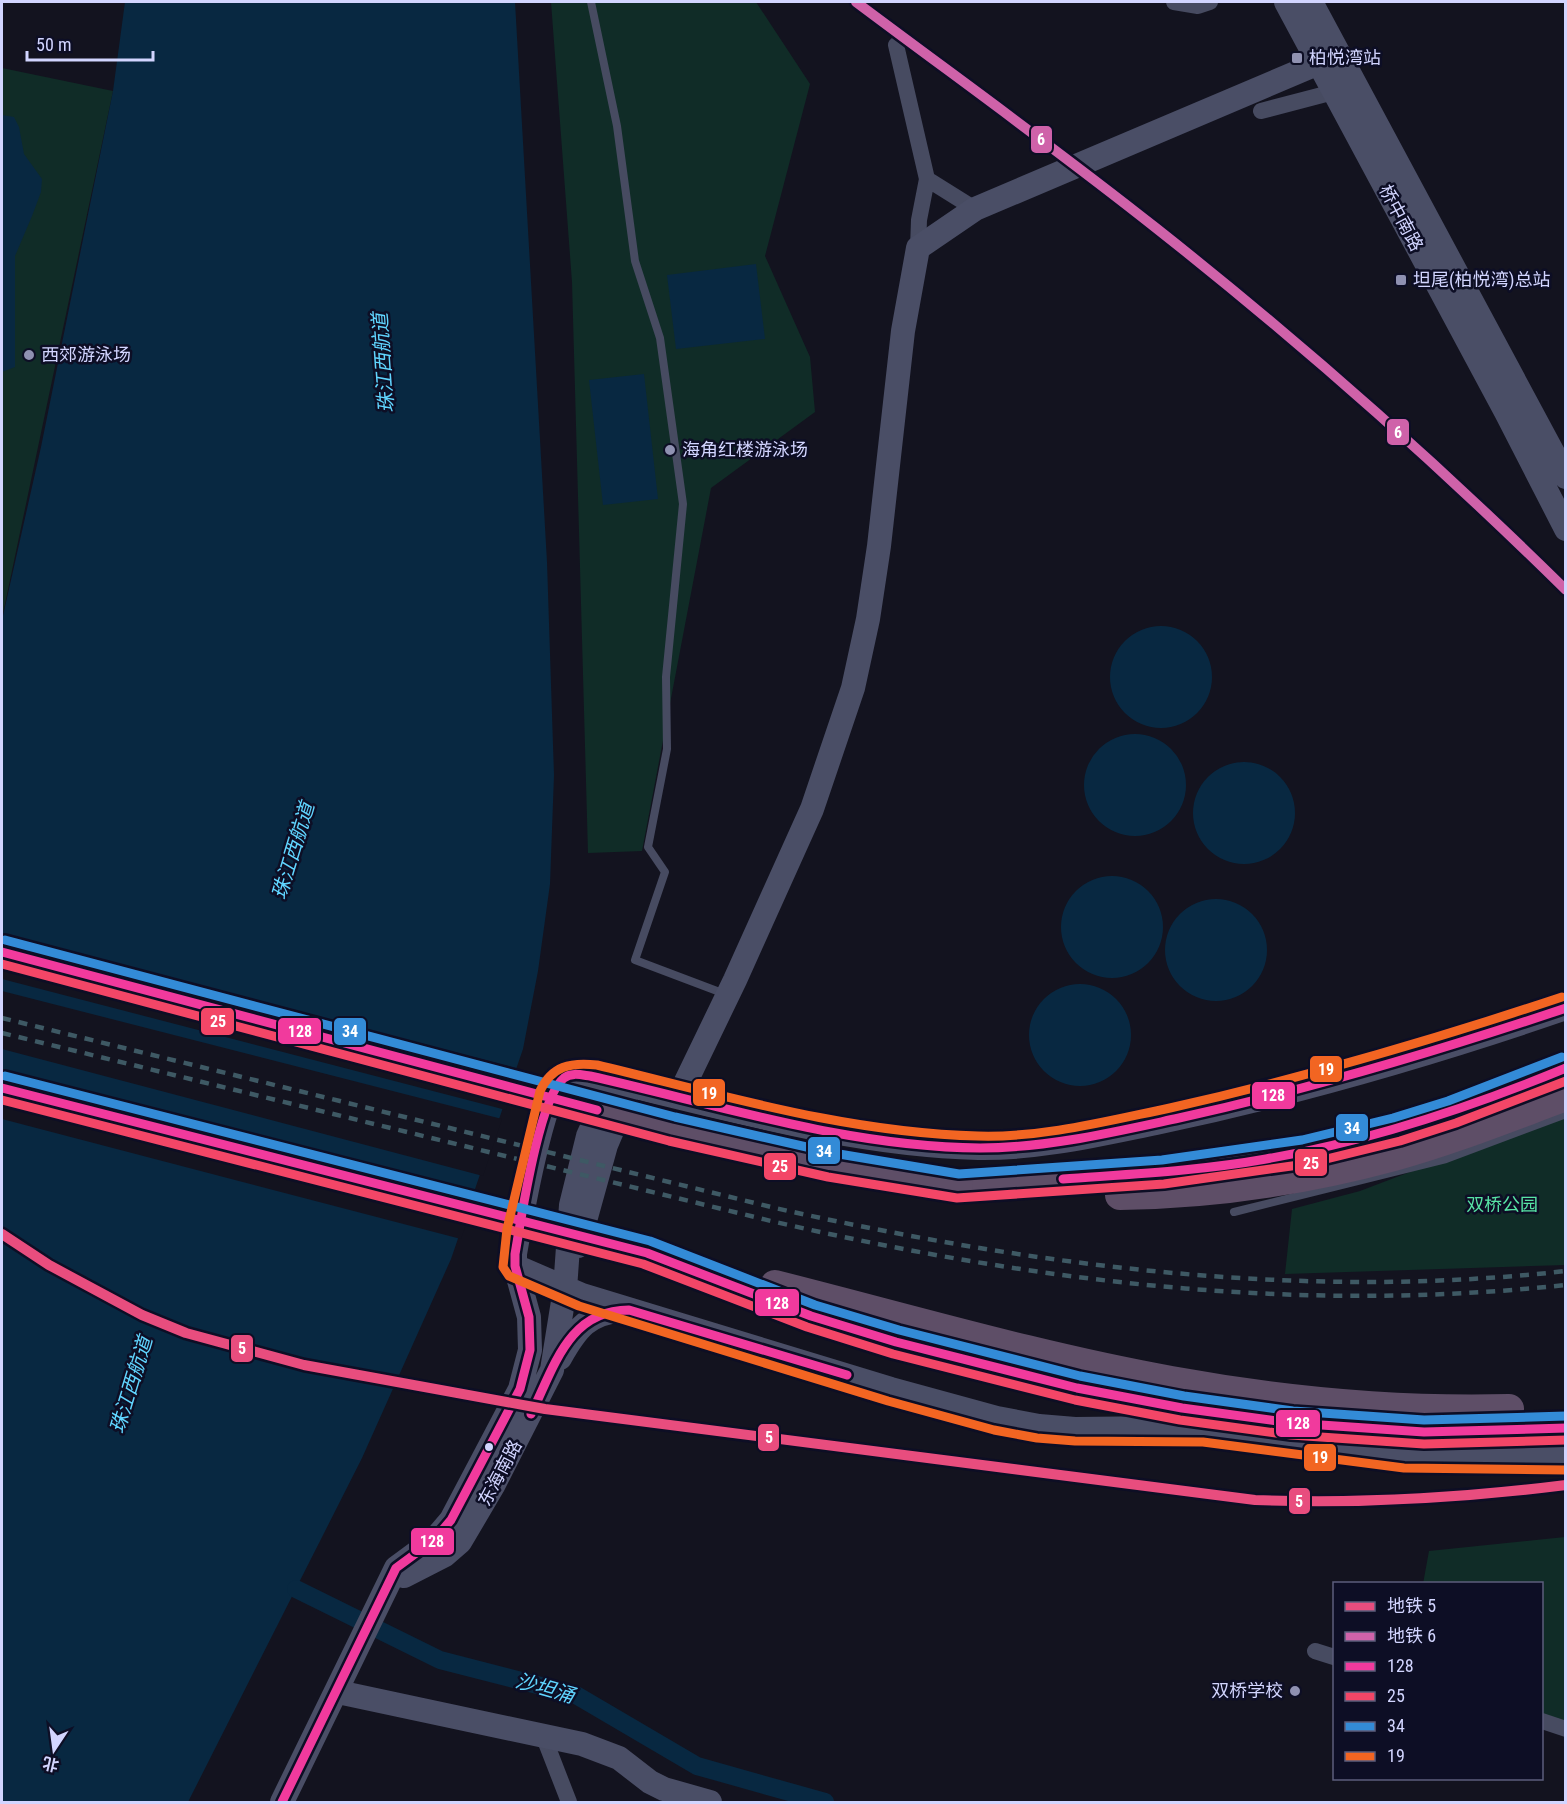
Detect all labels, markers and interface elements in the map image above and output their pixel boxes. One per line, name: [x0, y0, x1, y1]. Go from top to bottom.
scale bar: [27, 24, 153, 62]
text: 50 m: [36, 34, 71, 55]
place label: 柏悦湾站: [1309, 47, 1381, 68]
marker: 柏悦湾站: [1290, 51, 1304, 65]
line badge: 6: [1030, 125, 1053, 154]
text: 6: [1037, 130, 1045, 149]
street label: 桥中南路: [1375, 181, 1428, 254]
place label: 坦尾(柏悦湾)总站: [1413, 269, 1550, 291]
marker: 坦尾(柏悦湾)总站: [1394, 273, 1408, 287]
water label: 珠江西航道: [367, 309, 398, 414]
place label: 西郊游泳场: [41, 344, 131, 365]
marker: 西郊游泳场: [22, 348, 36, 362]
line badge: 6: [1386, 418, 1410, 446]
text: 6: [1394, 423, 1402, 442]
place label: 海角红楼游泳场: [682, 439, 808, 460]
marker: 海角红楼游泳场: [663, 443, 677, 457]
water label: 珠江西航道: [267, 797, 320, 902]
line badge: 25: [200, 1007, 235, 1036]
text: 25: [210, 1012, 226, 1031]
line badge: 128: [277, 1017, 322, 1045]
line badge: 34: [333, 1017, 367, 1046]
text: 128: [288, 1022, 312, 1041]
text: 34: [342, 1022, 358, 1041]
line badge: 19: [1309, 1055, 1343, 1083]
text: 19: [1318, 1060, 1334, 1079]
line badge: 19: [692, 1078, 726, 1107]
line badge: 128: [1251, 1081, 1296, 1110]
text: 19: [701, 1084, 717, 1103]
text: 128: [1261, 1086, 1285, 1105]
line badge: 34: [1335, 1113, 1369, 1142]
text: 34: [1344, 1119, 1360, 1138]
line badge: 34: [807, 1136, 841, 1165]
text: 34: [816, 1142, 832, 1161]
line badge: 25: [1294, 1148, 1328, 1177]
line badge: 25: [763, 1152, 797, 1181]
text: 25: [1303, 1154, 1319, 1173]
text: 25: [772, 1157, 788, 1176]
park label: 双桥公园: [1466, 1194, 1538, 1215]
line badge: 128: [754, 1288, 800, 1317]
text: 128: [765, 1294, 789, 1313]
water label: 珠江西航道: [105, 1331, 158, 1436]
line badge: 5: [230, 1334, 254, 1363]
text: 5: [238, 1339, 246, 1358]
line badge: 128: [1275, 1409, 1321, 1438]
text: 128: [1286, 1414, 1310, 1433]
line badge: 5: [757, 1423, 780, 1452]
text: 5: [765, 1428, 773, 1447]
street label: 东海南路: [473, 1436, 526, 1509]
unlabelled marker: [483, 1441, 495, 1453]
line badge: 19: [1303, 1443, 1337, 1472]
text: 19: [1312, 1448, 1328, 1467]
line badge: 5: [1288, 1487, 1311, 1515]
text: 5: [1295, 1492, 1303, 1511]
line badge: 128: [410, 1527, 455, 1556]
text: 128: [420, 1532, 444, 1551]
legend: [1333, 1582, 1543, 1780]
text: 地铁 5: [1387, 1595, 1436, 1616]
text: 地铁 6: [1387, 1625, 1436, 1646]
text: 128: [1387, 1655, 1414, 1676]
water label: 沙坦涌: [513, 1668, 579, 1708]
place label: 双桥学校: [1211, 1680, 1283, 1701]
marker: 双桥学校: [1288, 1684, 1302, 1698]
text: 25: [1387, 1685, 1405, 1706]
text: 34: [1387, 1715, 1405, 1736]
north arrow: [24, 1720, 84, 1780]
text: 19: [1387, 1745, 1405, 1766]
text: 北: [41, 1753, 61, 1775]

